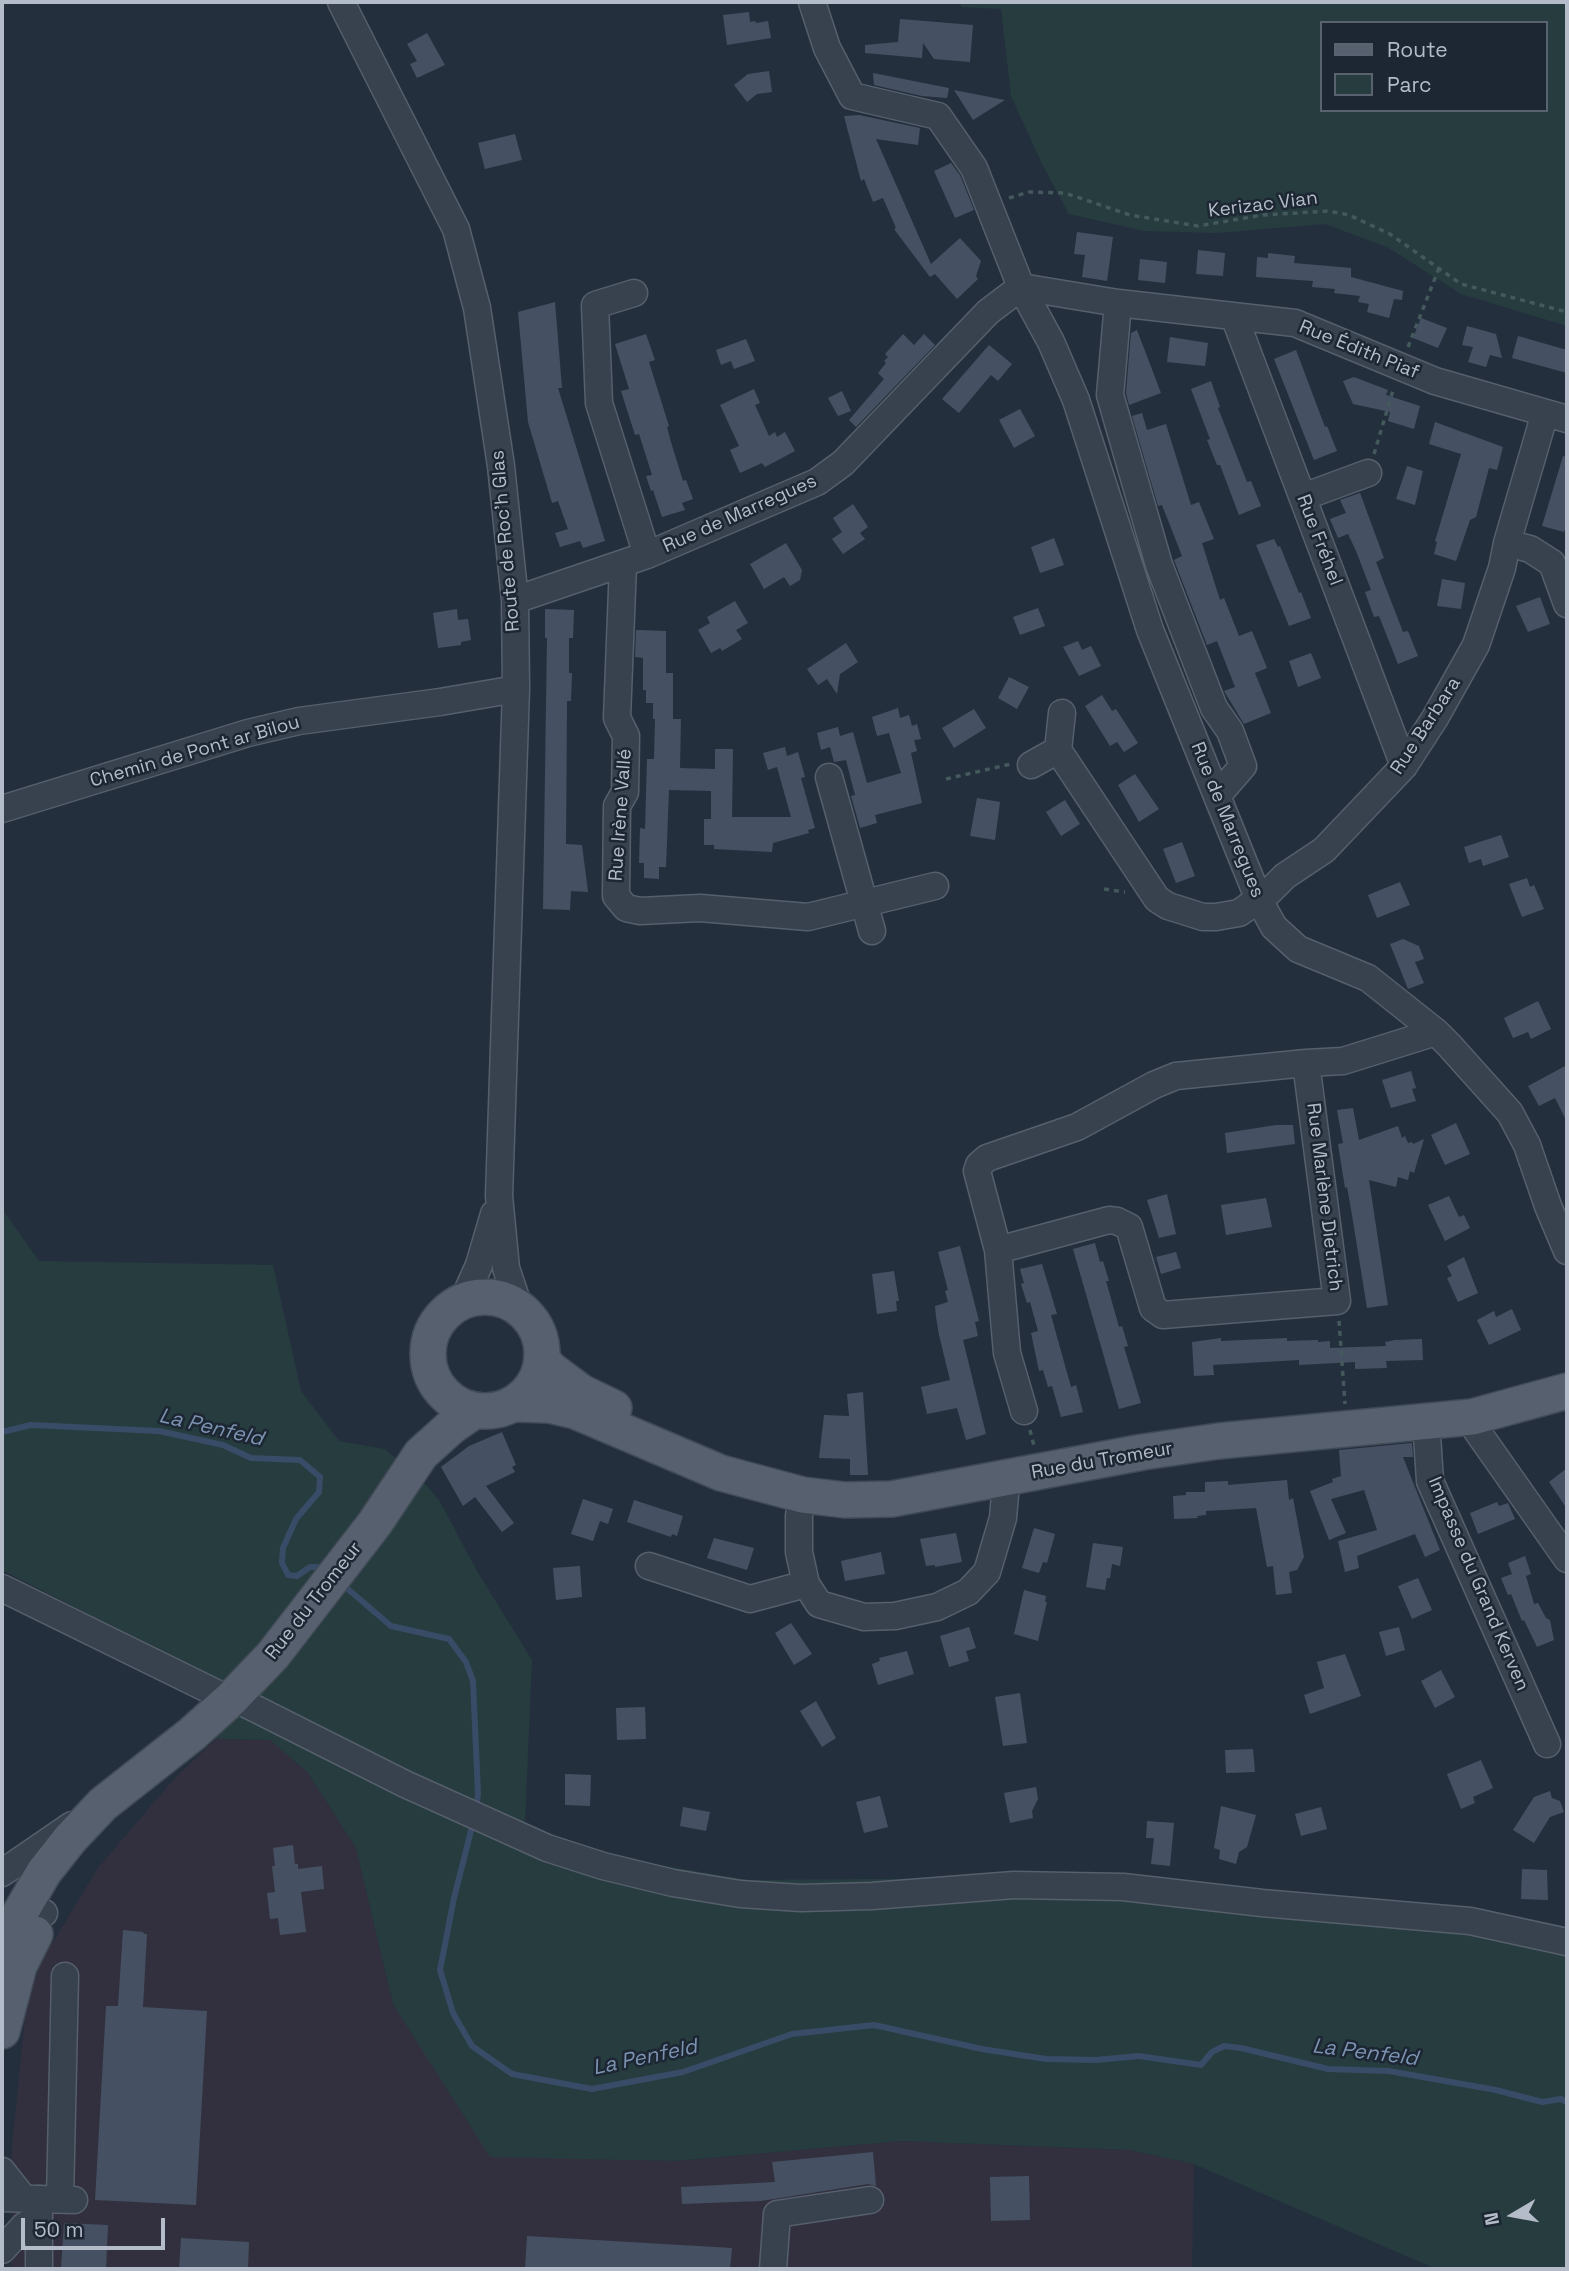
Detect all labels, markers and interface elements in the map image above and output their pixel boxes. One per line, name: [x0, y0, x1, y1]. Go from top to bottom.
legend: [1320, 21, 1548, 112]
text: Route: [1387, 36, 1448, 63]
text: Parc: [1387, 71, 1432, 98]
street label: Kerizac Vian: [1207, 187, 1319, 223]
street label: Rue Édith Piaf: [1296, 316, 1422, 384]
street label: Route de Roc'h Glas: [487, 449, 525, 633]
street label: Rue de Marregues: [660, 470, 820, 558]
street label: Rue Fréhel: [1291, 491, 1347, 589]
street label: Rue Barbara: [1386, 673, 1466, 779]
street label: Chemin de Pont ar Bilou: [88, 711, 302, 793]
street label: Rue de Marregues: [1185, 739, 1269, 901]
street label: Rue Irène Vallé: [605, 748, 637, 882]
street label: Rue Marlène Dietrich: [1301, 1101, 1347, 1293]
water label: La Penfeld: [156, 1404, 266, 1452]
street label: Rue du Tromeur: [1030, 1437, 1174, 1485]
street label: Impasse du Grand Kerven: [1422, 1474, 1534, 1694]
street label: Rue du Tromeur: [261, 1538, 367, 1664]
water label: La Penfeld: [1311, 2034, 1419, 2072]
water label: La Penfeld: [590, 2035, 700, 2081]
north arrow: [1478, 2180, 1548, 2250]
scale bar: [24, 2204, 168, 2248]
text: N: [1478, 2210, 1505, 2227]
text: 50 m: [34, 2216, 84, 2243]

